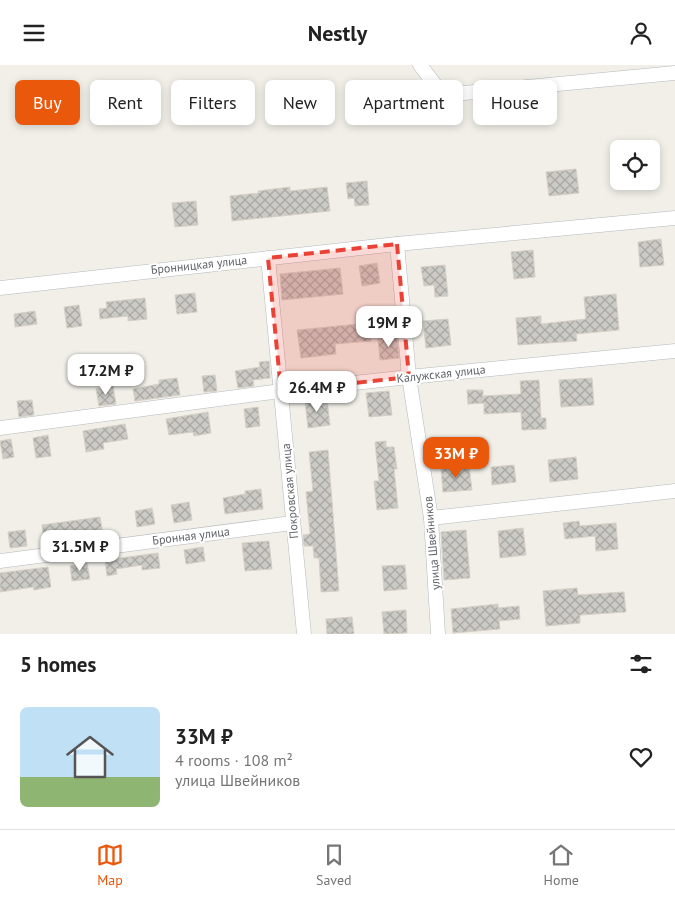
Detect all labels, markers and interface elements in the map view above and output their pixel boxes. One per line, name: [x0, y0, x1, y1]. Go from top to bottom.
icon: menu: [20, 19, 48, 47]
text: Nestly: [308, 19, 367, 47]
icon: person: [627, 19, 655, 47]
chip: Buy: [15, 80, 80, 125]
chip: Rent: [90, 80, 161, 125]
chip: Filters: [171, 80, 255, 125]
chip: New: [265, 80, 335, 125]
chip: Apartment: [345, 80, 463, 125]
chip: House: [473, 80, 557, 125]
map controls: [610, 140, 660, 190]
button: locate: [610, 140, 660, 190]
street label: Бронницкая улица: [150, 252, 248, 277]
pin: 19M ₽: [354, 305, 424, 348]
text: 19M ₽: [367, 312, 411, 332]
pin: 17.2M ₽: [60, 353, 152, 396]
text: 17.2M ₽: [78, 360, 134, 380]
street label: Калужская улица: [396, 361, 486, 386]
pin: 26.4M ₽: [271, 371, 363, 413]
text: 26.4M ₽: [288, 377, 346, 397]
pin: 33M ₽: [421, 437, 491, 479]
street label: Покровская улица: [278, 443, 301, 539]
text: 33M ₽: [434, 443, 478, 463]
street label: улица Швейников: [420, 496, 443, 591]
street label: Бронная улица: [151, 523, 231, 548]
pin: 31.5M ₽: [34, 529, 126, 572]
text: 31.5M ₽: [51, 536, 109, 556]
icon: filters: [627, 650, 655, 678]
text: 5 homes: [20, 651, 96, 678]
text: 33M ₽: [175, 723, 233, 750]
icon: home: [60, 727, 120, 787]
icon: heart: [627, 743, 655, 771]
text: 4 rooms · 108 m²: [175, 750, 293, 770]
text: улица Швейников: [175, 770, 300, 790]
tab: Map: [96, 841, 124, 889]
tab: Saved: [316, 841, 352, 889]
tab: Home: [544, 841, 579, 889]

